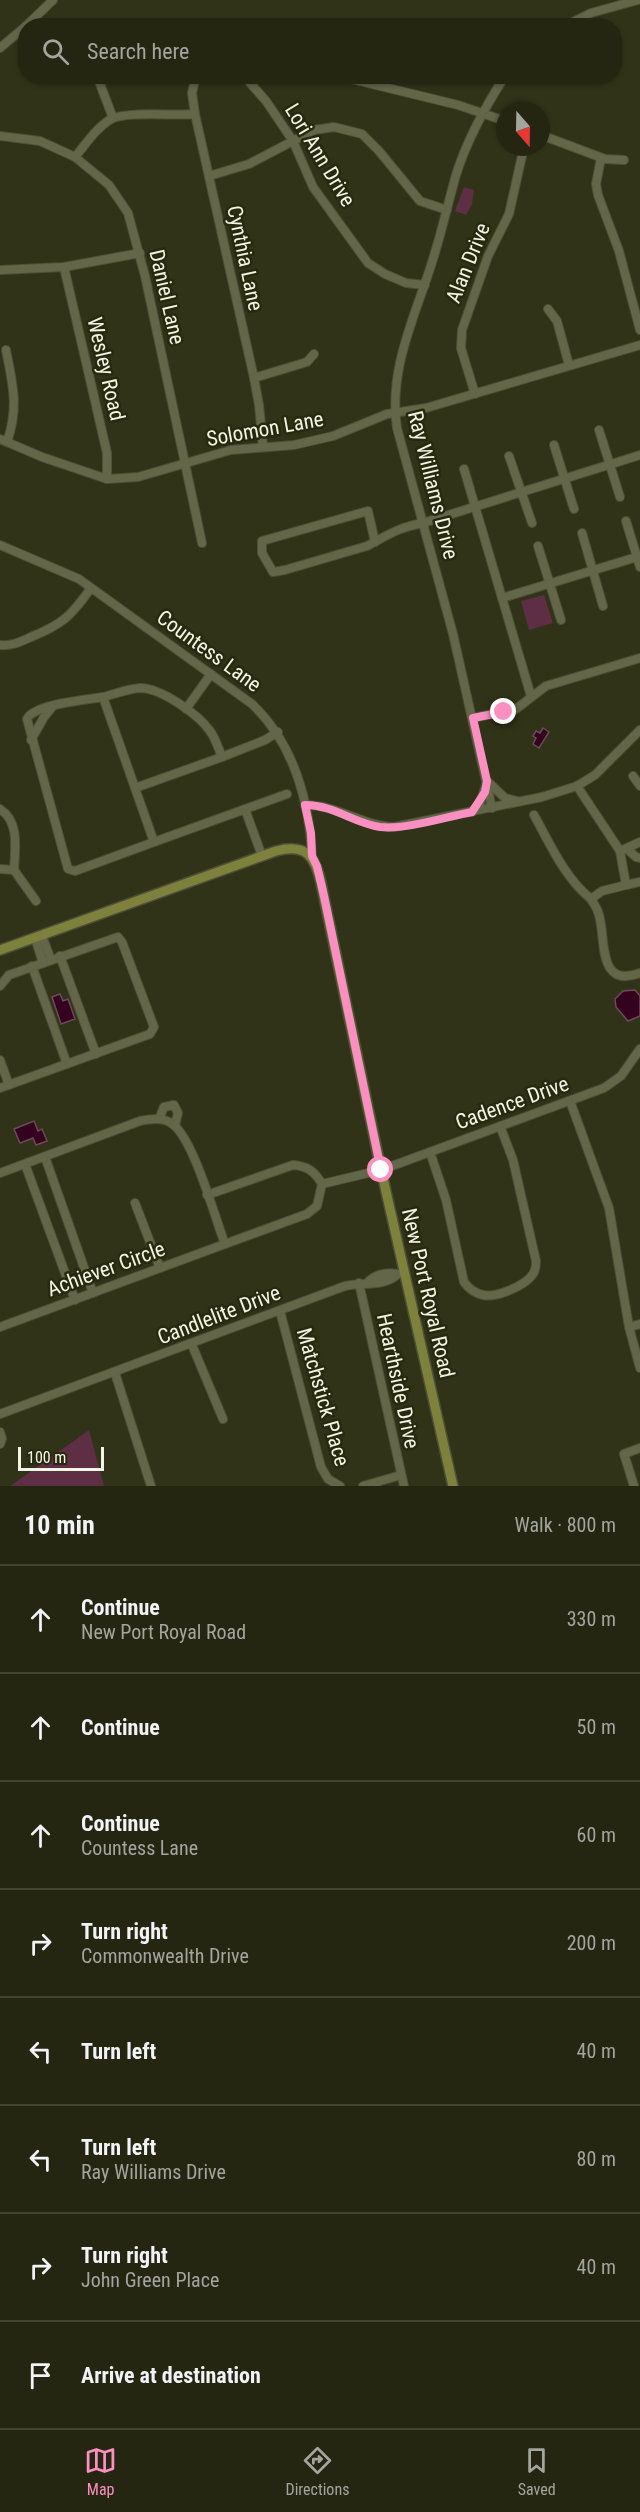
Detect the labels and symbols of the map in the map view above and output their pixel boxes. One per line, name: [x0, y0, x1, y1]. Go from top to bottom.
street label: Lori Ann Drive: [280, 99, 360, 211]
north arrow: [496, 102, 550, 156]
street label: Cynthia Lane: [222, 203, 268, 313]
street label: Alan Drive: [441, 219, 495, 306]
street label: Daniel Lane: [144, 247, 190, 347]
street label: Wesley Road: [82, 315, 130, 423]
street label: Solomon Lane: [205, 407, 325, 451]
street label: Ray Williams Drive: [403, 408, 463, 562]
street label: Countess Lane: [152, 605, 266, 697]
route end: [490, 698, 516, 724]
street label: Cadence Drive: [452, 1071, 572, 1135]
route start: [367, 1156, 393, 1182]
street label: New Port Royal Road: [397, 1206, 459, 1380]
street label: Achiever Circle: [44, 1237, 168, 1301]
street label: Candlelite Drive: [154, 1281, 284, 1349]
street label: Hearthside Drive: [372, 1311, 424, 1451]
street label: Matchstick Place: [292, 1325, 354, 1469]
scale bar: [18, 1444, 104, 1472]

